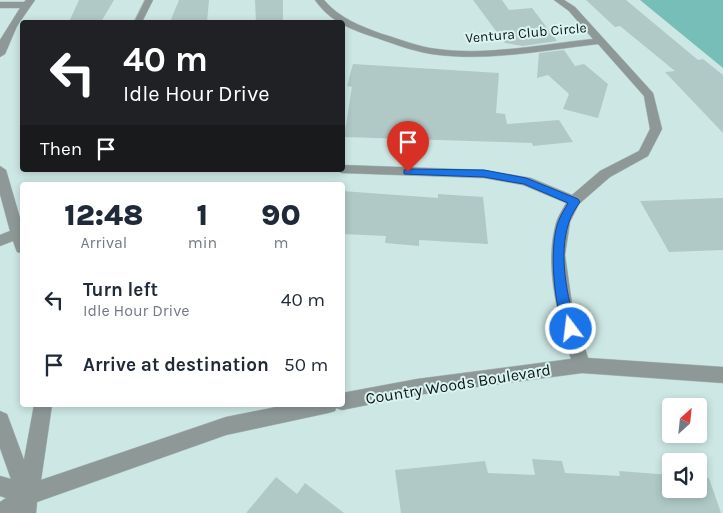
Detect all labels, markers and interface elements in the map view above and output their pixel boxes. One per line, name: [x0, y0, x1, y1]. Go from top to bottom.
street label: Ventura Club Circle: [465, 19, 587, 47]
text: 40 m: [123, 39, 208, 80]
icon: left: [40, 40, 105, 105]
text: Idle Hour Drive: [123, 81, 270, 107]
pin: [387, 121, 429, 172]
icon: arrive: [394, 128, 422, 156]
icon: arrive: [92, 135, 120, 163]
text: Then: [40, 138, 82, 160]
text: 12:48: [64, 197, 143, 233]
text: 1: [197, 197, 208, 233]
text: 90: [261, 197, 301, 233]
text: Arrival: [80, 233, 127, 252]
text: min: [188, 233, 217, 252]
text: m: [274, 233, 289, 252]
text: Turn left: [83, 279, 158, 301]
icon: left: [40, 286, 68, 314]
text: 40 m: [281, 289, 325, 311]
text: Idle Hour Drive: [83, 301, 190, 320]
position arrow: [544, 302, 596, 354]
icon: arrive: [40, 351, 68, 379]
text: Arrive at destination: [83, 354, 269, 376]
text: 50 m: [284, 354, 328, 376]
street label: Country Woods Boulevard: [364, 360, 552, 408]
north arrow: [662, 398, 708, 442]
map controls: [662, 398, 707, 498]
button: sound: [662, 453, 707, 498]

